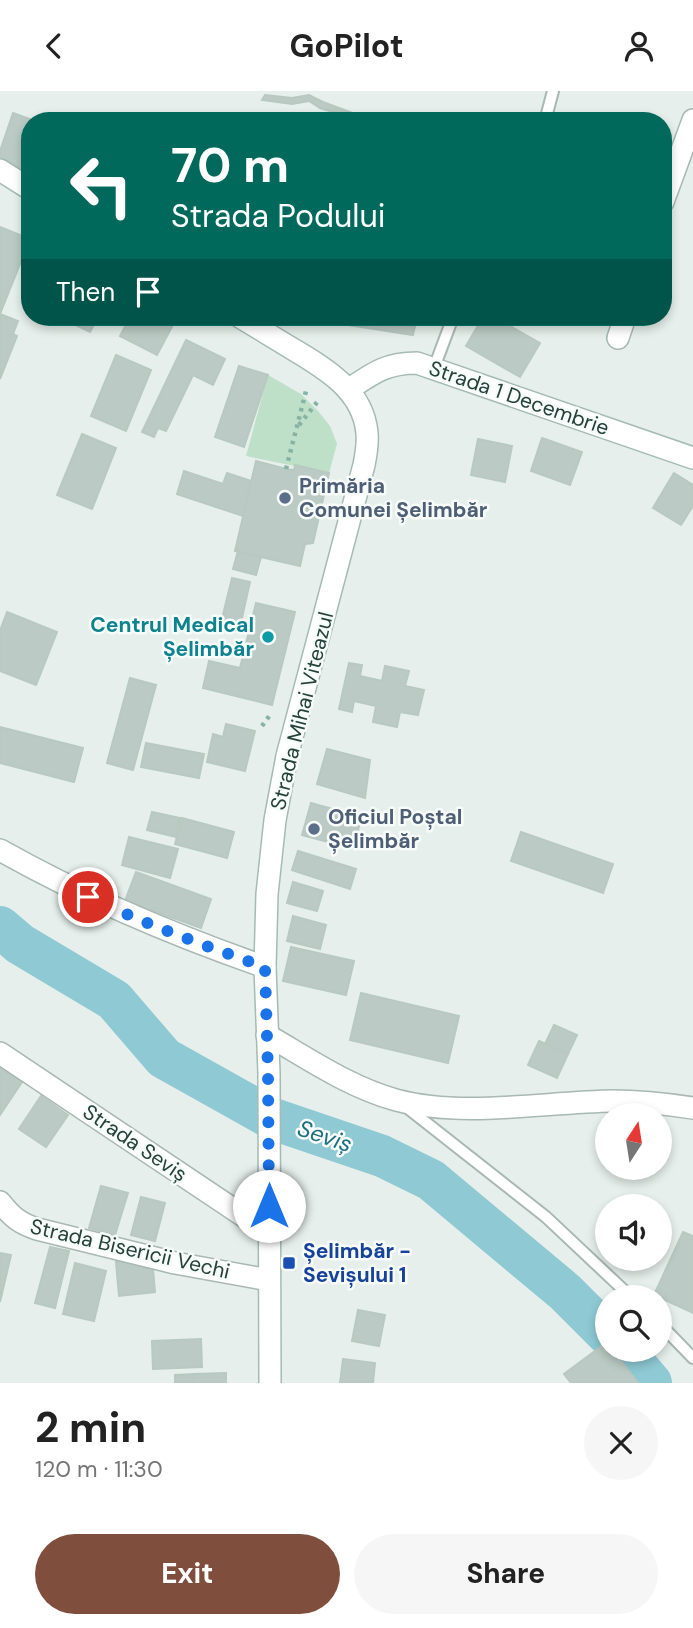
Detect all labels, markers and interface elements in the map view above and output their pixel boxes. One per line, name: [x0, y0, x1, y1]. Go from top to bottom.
text: GoPilot: [289, 25, 404, 67]
icon: back: [35, 27, 73, 65]
icon: person: [620, 27, 658, 65]
text: 70 m: [171, 133, 289, 197]
icon: left: [56, 140, 147, 231]
text: Strada Podului: [171, 195, 386, 237]
icon: arrive: [129, 273, 167, 311]
text: Then: [56, 275, 115, 309]
street label: Strada 1 Decembrie: [425, 354, 613, 442]
place label: Primăria Comunei Șelimbăr: [299, 472, 488, 524]
marker: Primăria Comunei Șelimbăr: [277, 490, 293, 506]
street label: Strada Mihai Viteazul: [264, 609, 340, 813]
place label: Centrul Medical Șelimbăr: [90, 611, 254, 663]
marker: Centrul Medical Șelimbăr: [260, 629, 276, 645]
place label: Oficiul Poștal Șelimbăr: [328, 803, 462, 855]
marker: Oficiul Poștal Șelimbăr: [306, 821, 322, 837]
pin: [58, 867, 118, 927]
icon: arrive: [69, 878, 107, 916]
street label: Strada Seviș: [77, 1098, 193, 1188]
north arrow: [595, 1103, 672, 1179]
map controls: [595, 1103, 672, 1362]
water label: Seviș: [294, 1113, 356, 1159]
position arrow: [232, 1169, 306, 1243]
button: sound: [595, 1194, 672, 1271]
street label: Strada Bisericii Vechi: [27, 1212, 233, 1286]
place label: Șelimbăr - Sevișului 1: [303, 1237, 411, 1289]
marker: Șelimbăr - Sevișului 1: [281, 1255, 297, 1271]
button: search: [595, 1285, 672, 1362]
text: 2 min: [35, 1400, 146, 1455]
button: close: [584, 1406, 658, 1480]
text: 120 m · 11:30: [35, 1454, 163, 1484]
button: Exit: [35, 1534, 340, 1614]
button: Share: [354, 1534, 658, 1614]

